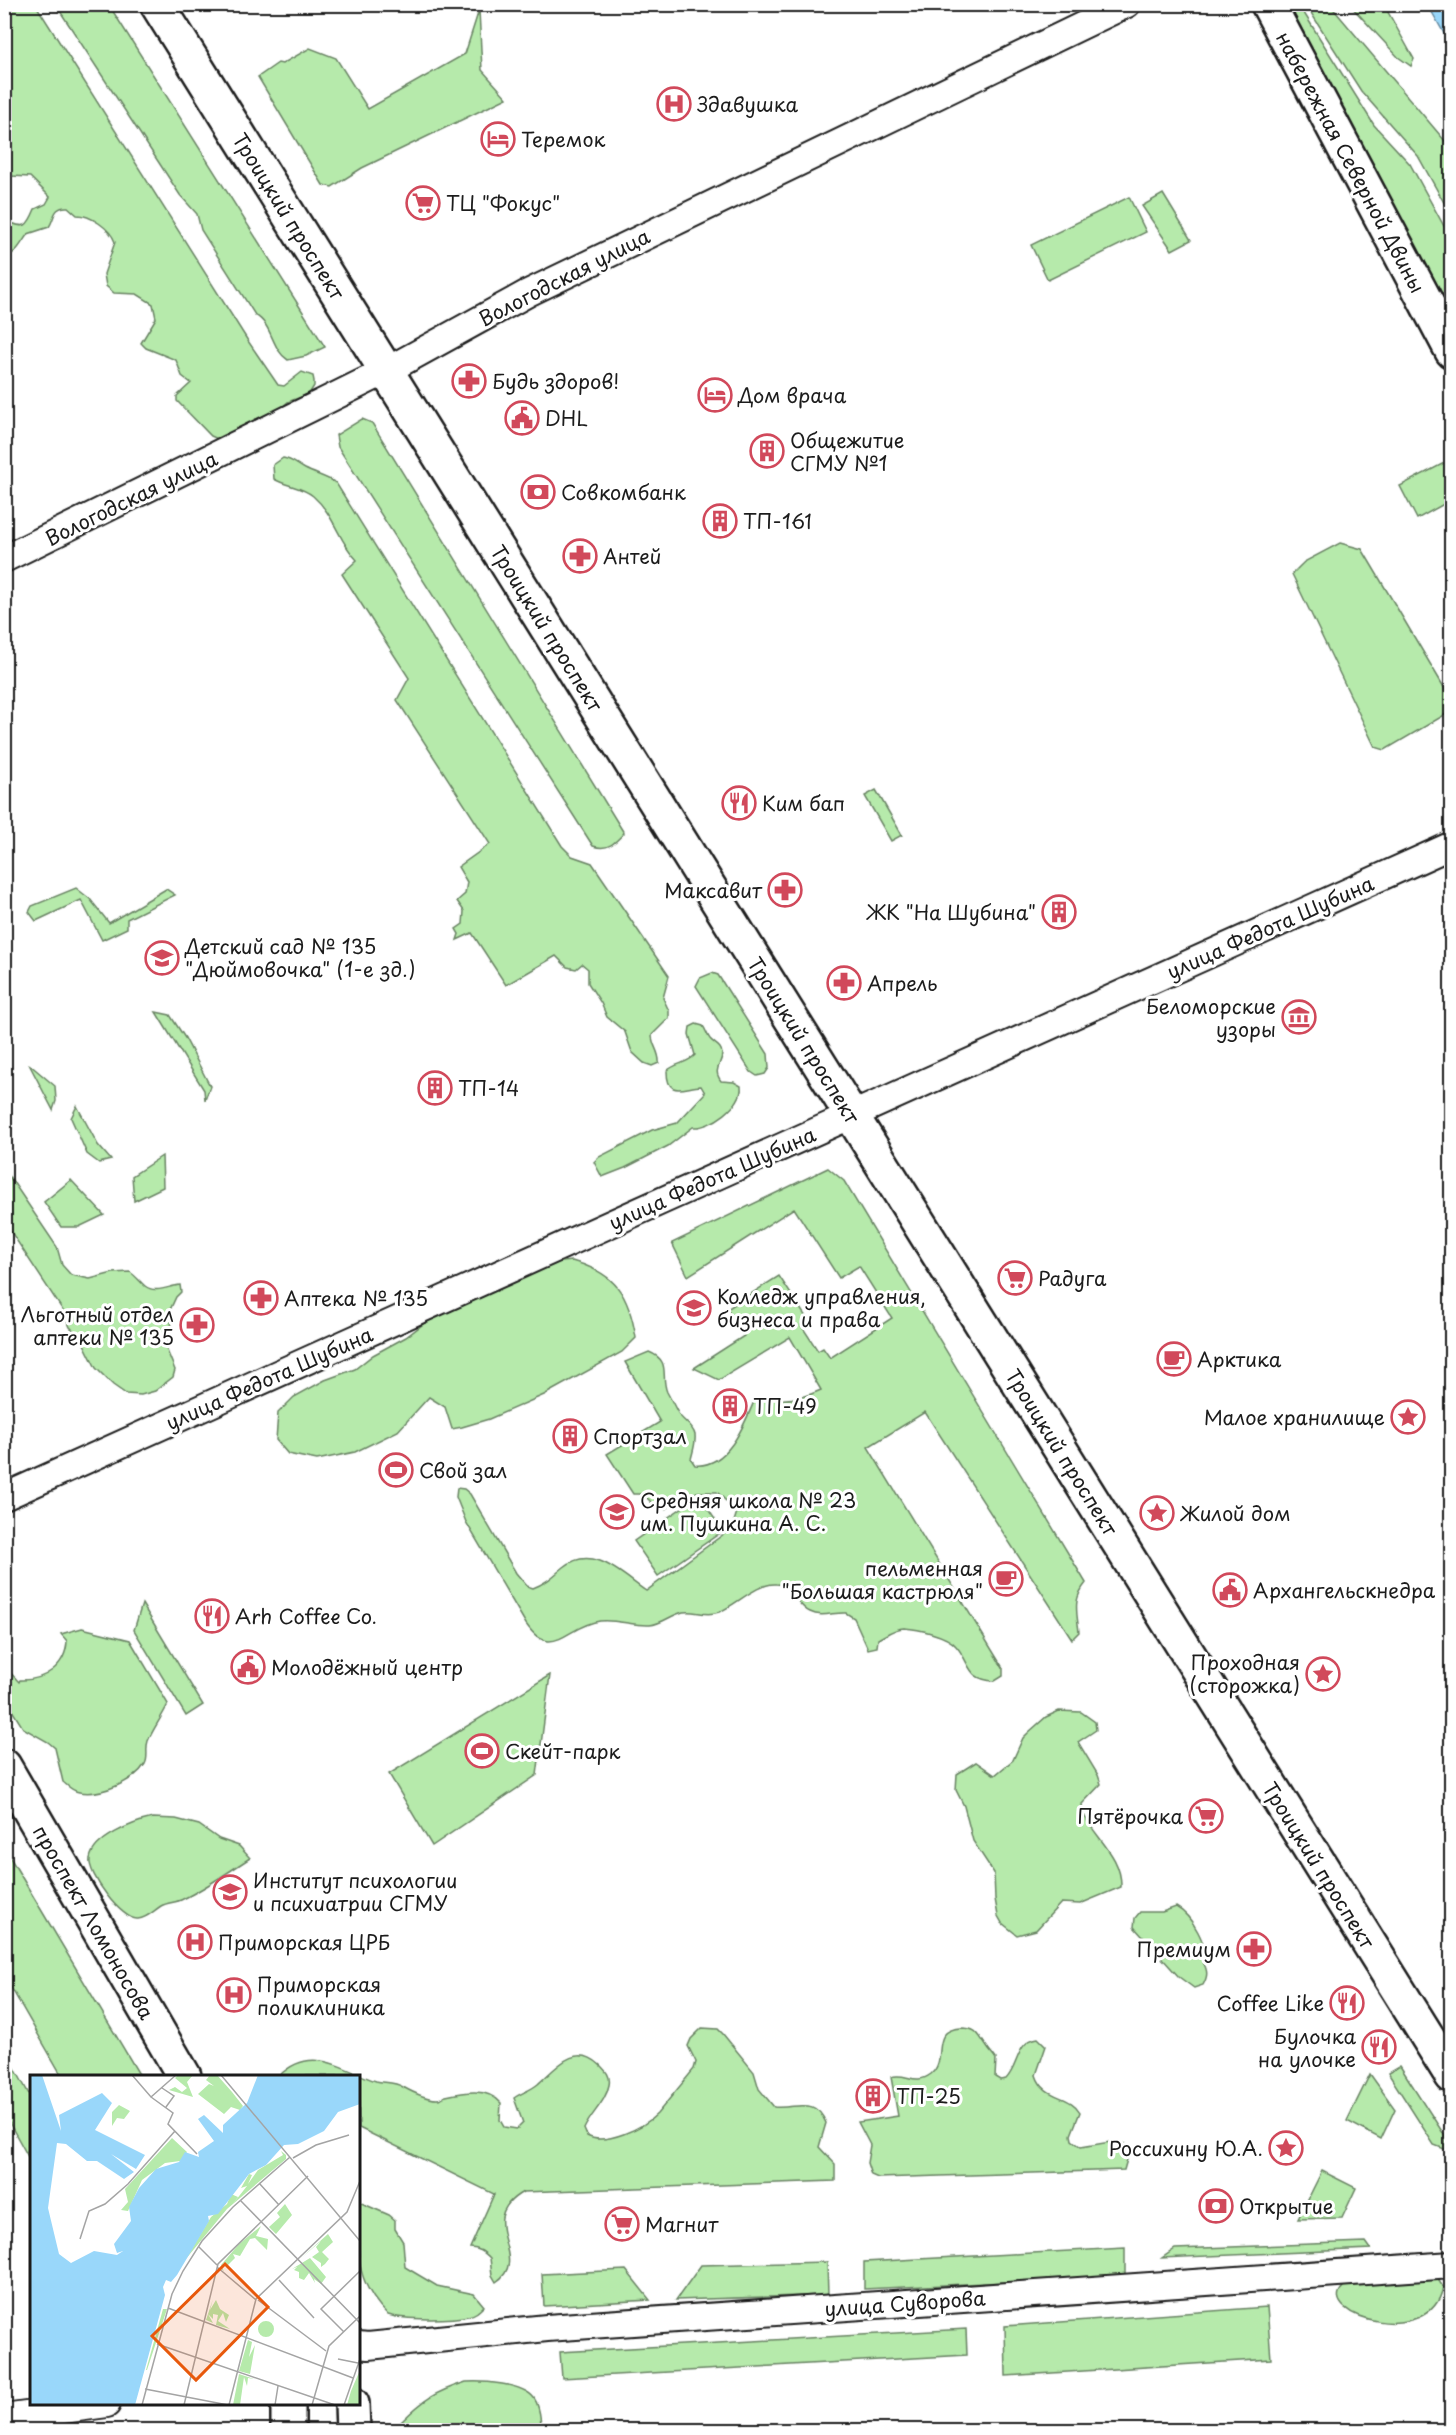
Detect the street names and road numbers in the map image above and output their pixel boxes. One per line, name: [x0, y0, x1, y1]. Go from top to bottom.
street label: набережная Северной Двины: [1269, 26, 1433, 298]
street label: Троицкий проспект: [225, 127, 353, 305]
street label: Вологодская улица: [473, 221, 655, 333]
street label: Вологодская улица: [40, 443, 223, 553]
street label: Троицкий проспект: [483, 539, 611, 717]
street label: улица Федота Шубина: [1162, 868, 1379, 986]
street label: Троицкий проспект: [740, 951, 868, 1129]
street label: улица Федота Шубина: [604, 1119, 821, 1237]
street label: улица Федота Шубина: [161, 1319, 378, 1437]
street label: Троицкий проспект: [998, 1363, 1126, 1541]
street label: Троицкий проспект: [1255, 1776, 1383, 1954]
street label: проспект Ломоносова: [26, 1819, 162, 2025]
street label: улица Суворова: [823, 2282, 987, 2324]

